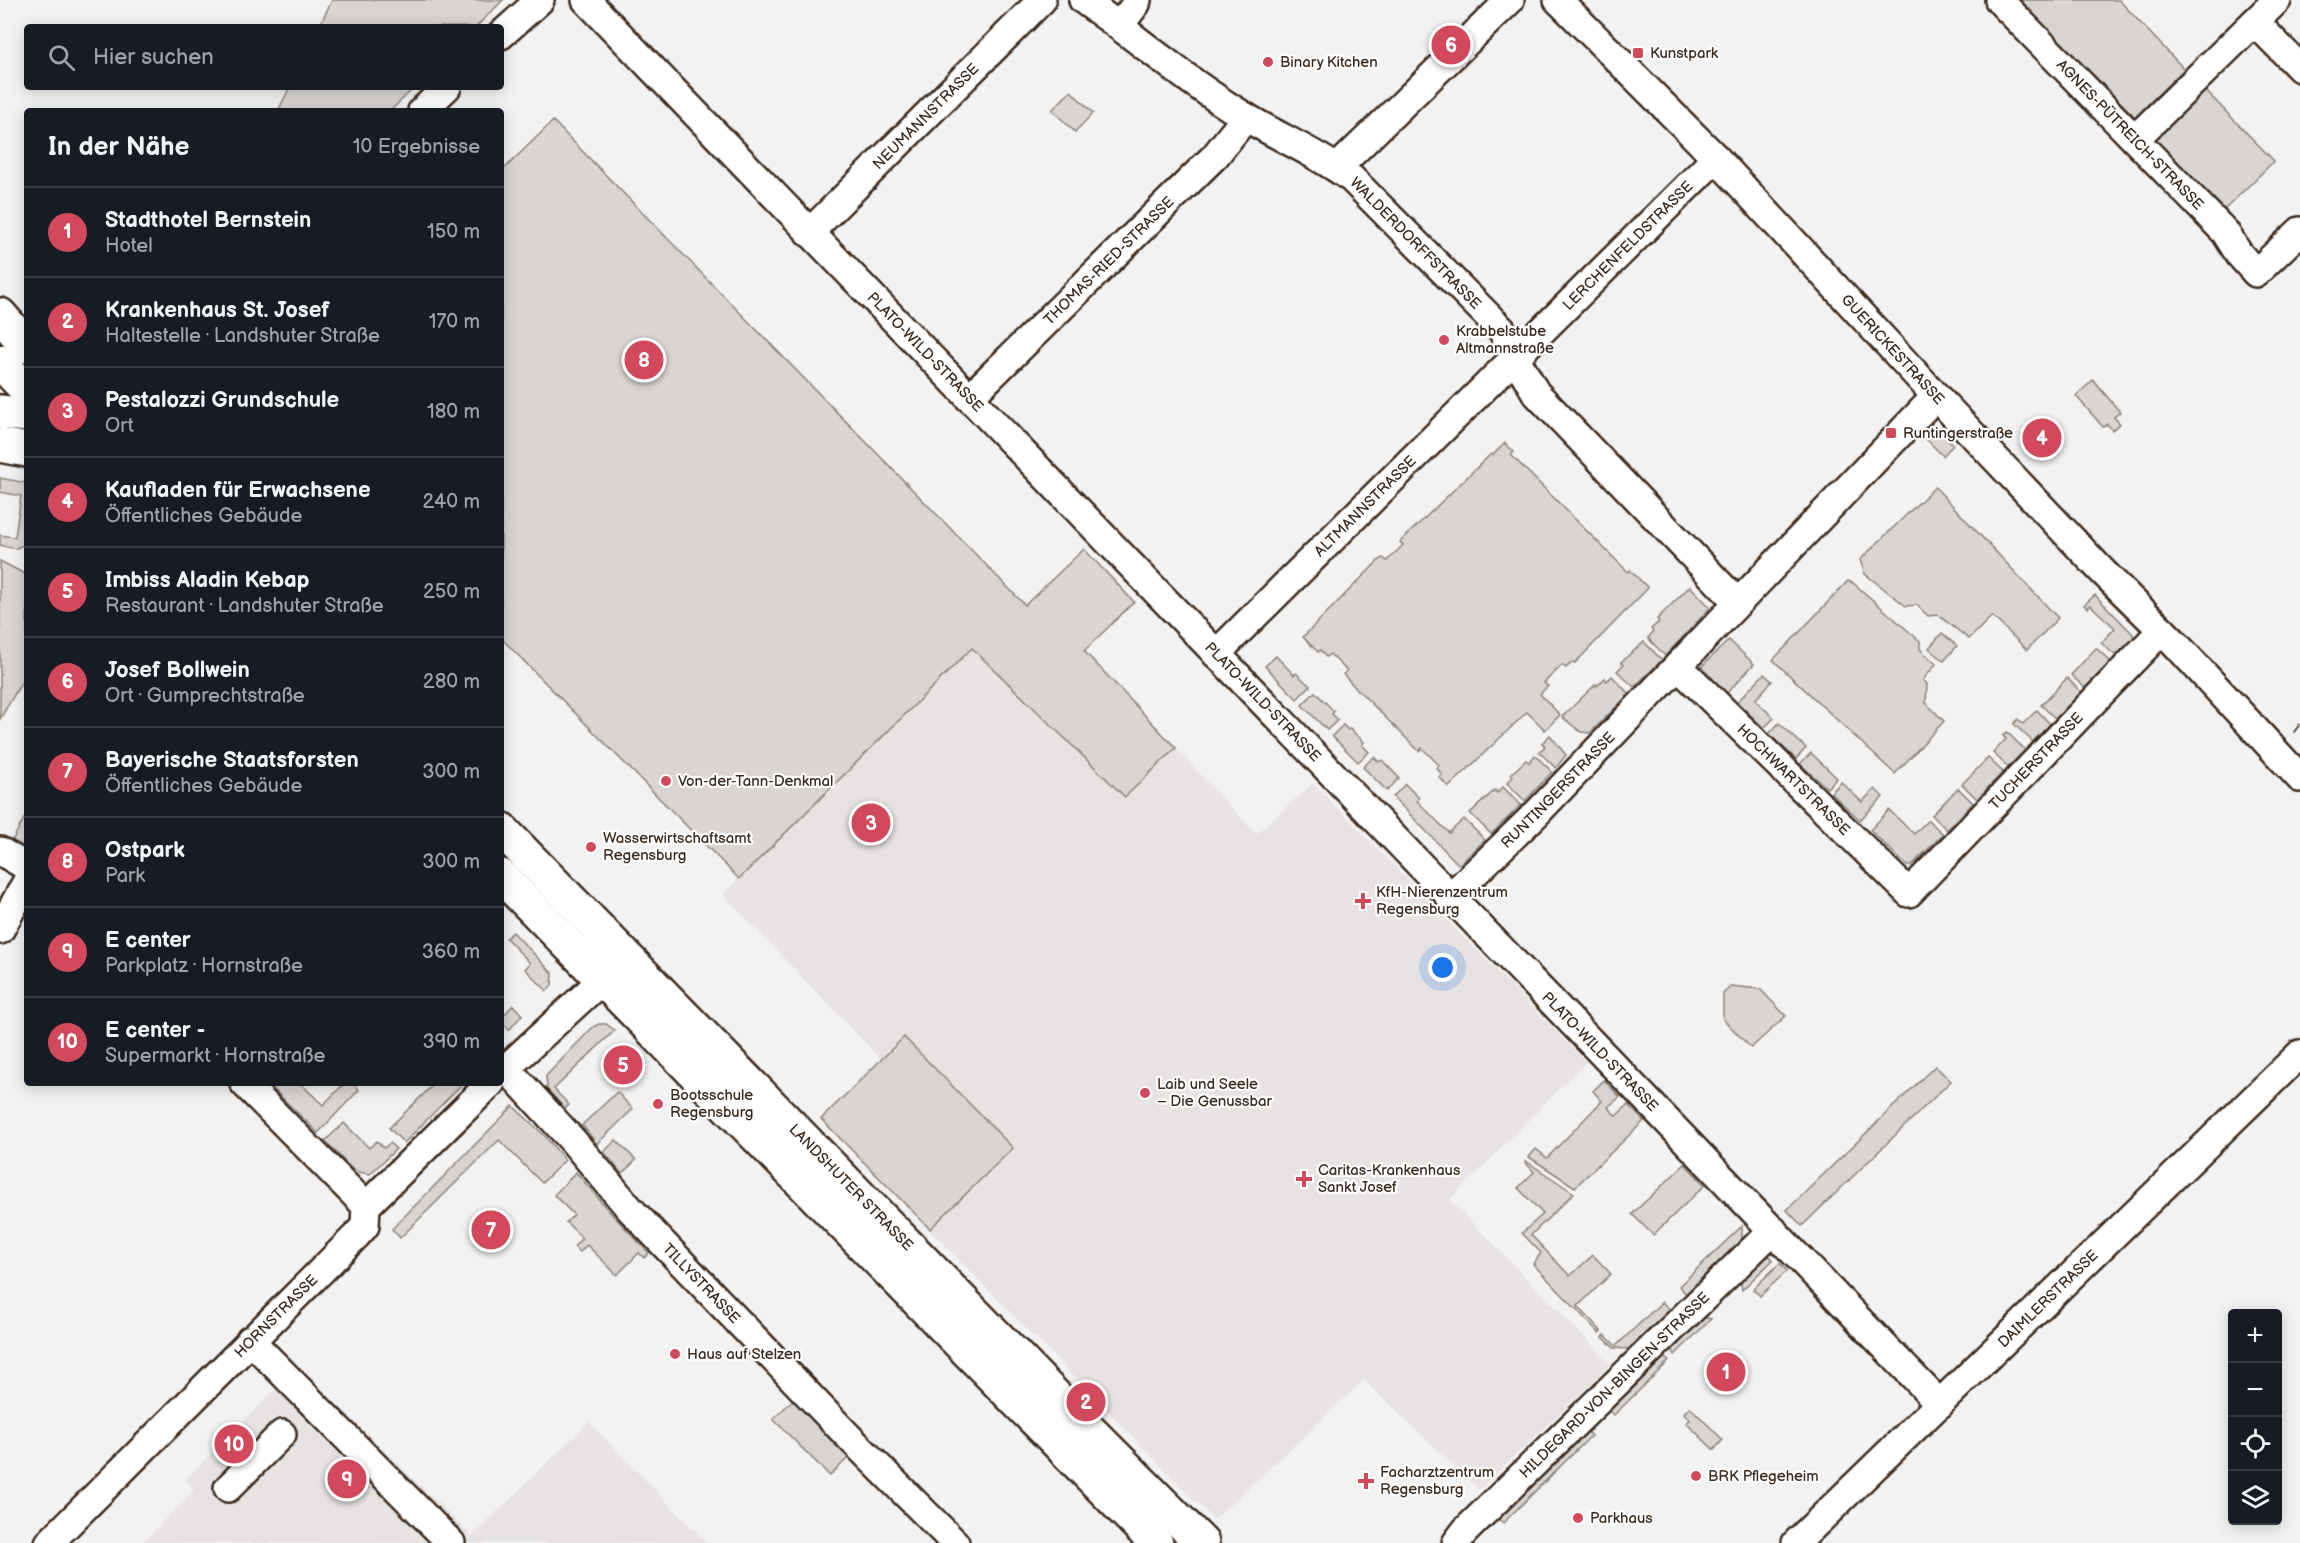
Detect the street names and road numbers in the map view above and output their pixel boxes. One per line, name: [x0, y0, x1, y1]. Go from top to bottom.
street label: AGNES-PÜTREICH-STRASSE: [2053, 55, 2208, 214]
street label: NEUMANNSTRASSE: [869, 59, 983, 173]
street label: WALDERDORFFSTRASSE: [1346, 173, 1485, 313]
street label: LERCHENFELDSTRASSE: [1559, 177, 1697, 314]
street label: THOMAS-RIED-STRASSE: [1040, 192, 1178, 329]
street label: PLATO-WILD-STRASSE: [863, 288, 988, 416]
street label: GUERICKESTRASSE: [1837, 290, 1949, 409]
street label: ALTMANNSTRASSE: [1310, 451, 1420, 561]
street label: PLATO-WILD-STRASSE: [1201, 638, 1325, 766]
street label: TUCHERSTRASSE: [1985, 708, 2087, 814]
street label: HOCHWARTSTRASSE: [1733, 720, 1854, 839]
street label: RUNTINGERSTRASSE: [1497, 728, 1619, 852]
street label: PLATO-WILD-STRASSE: [1538, 988, 1662, 1116]
street label: LANDSHUTER STRASSE: [785, 1120, 918, 1255]
street label: TILLYSTRASSE: [659, 1239, 744, 1328]
street label: DAIMLERSTRASSE: [1994, 1246, 2102, 1351]
street label: HORNSTRASSE: [230, 1270, 322, 1362]
street label: HILDEGARD-VON-BINGEN-STRASSE: [1515, 1288, 1714, 1482]

